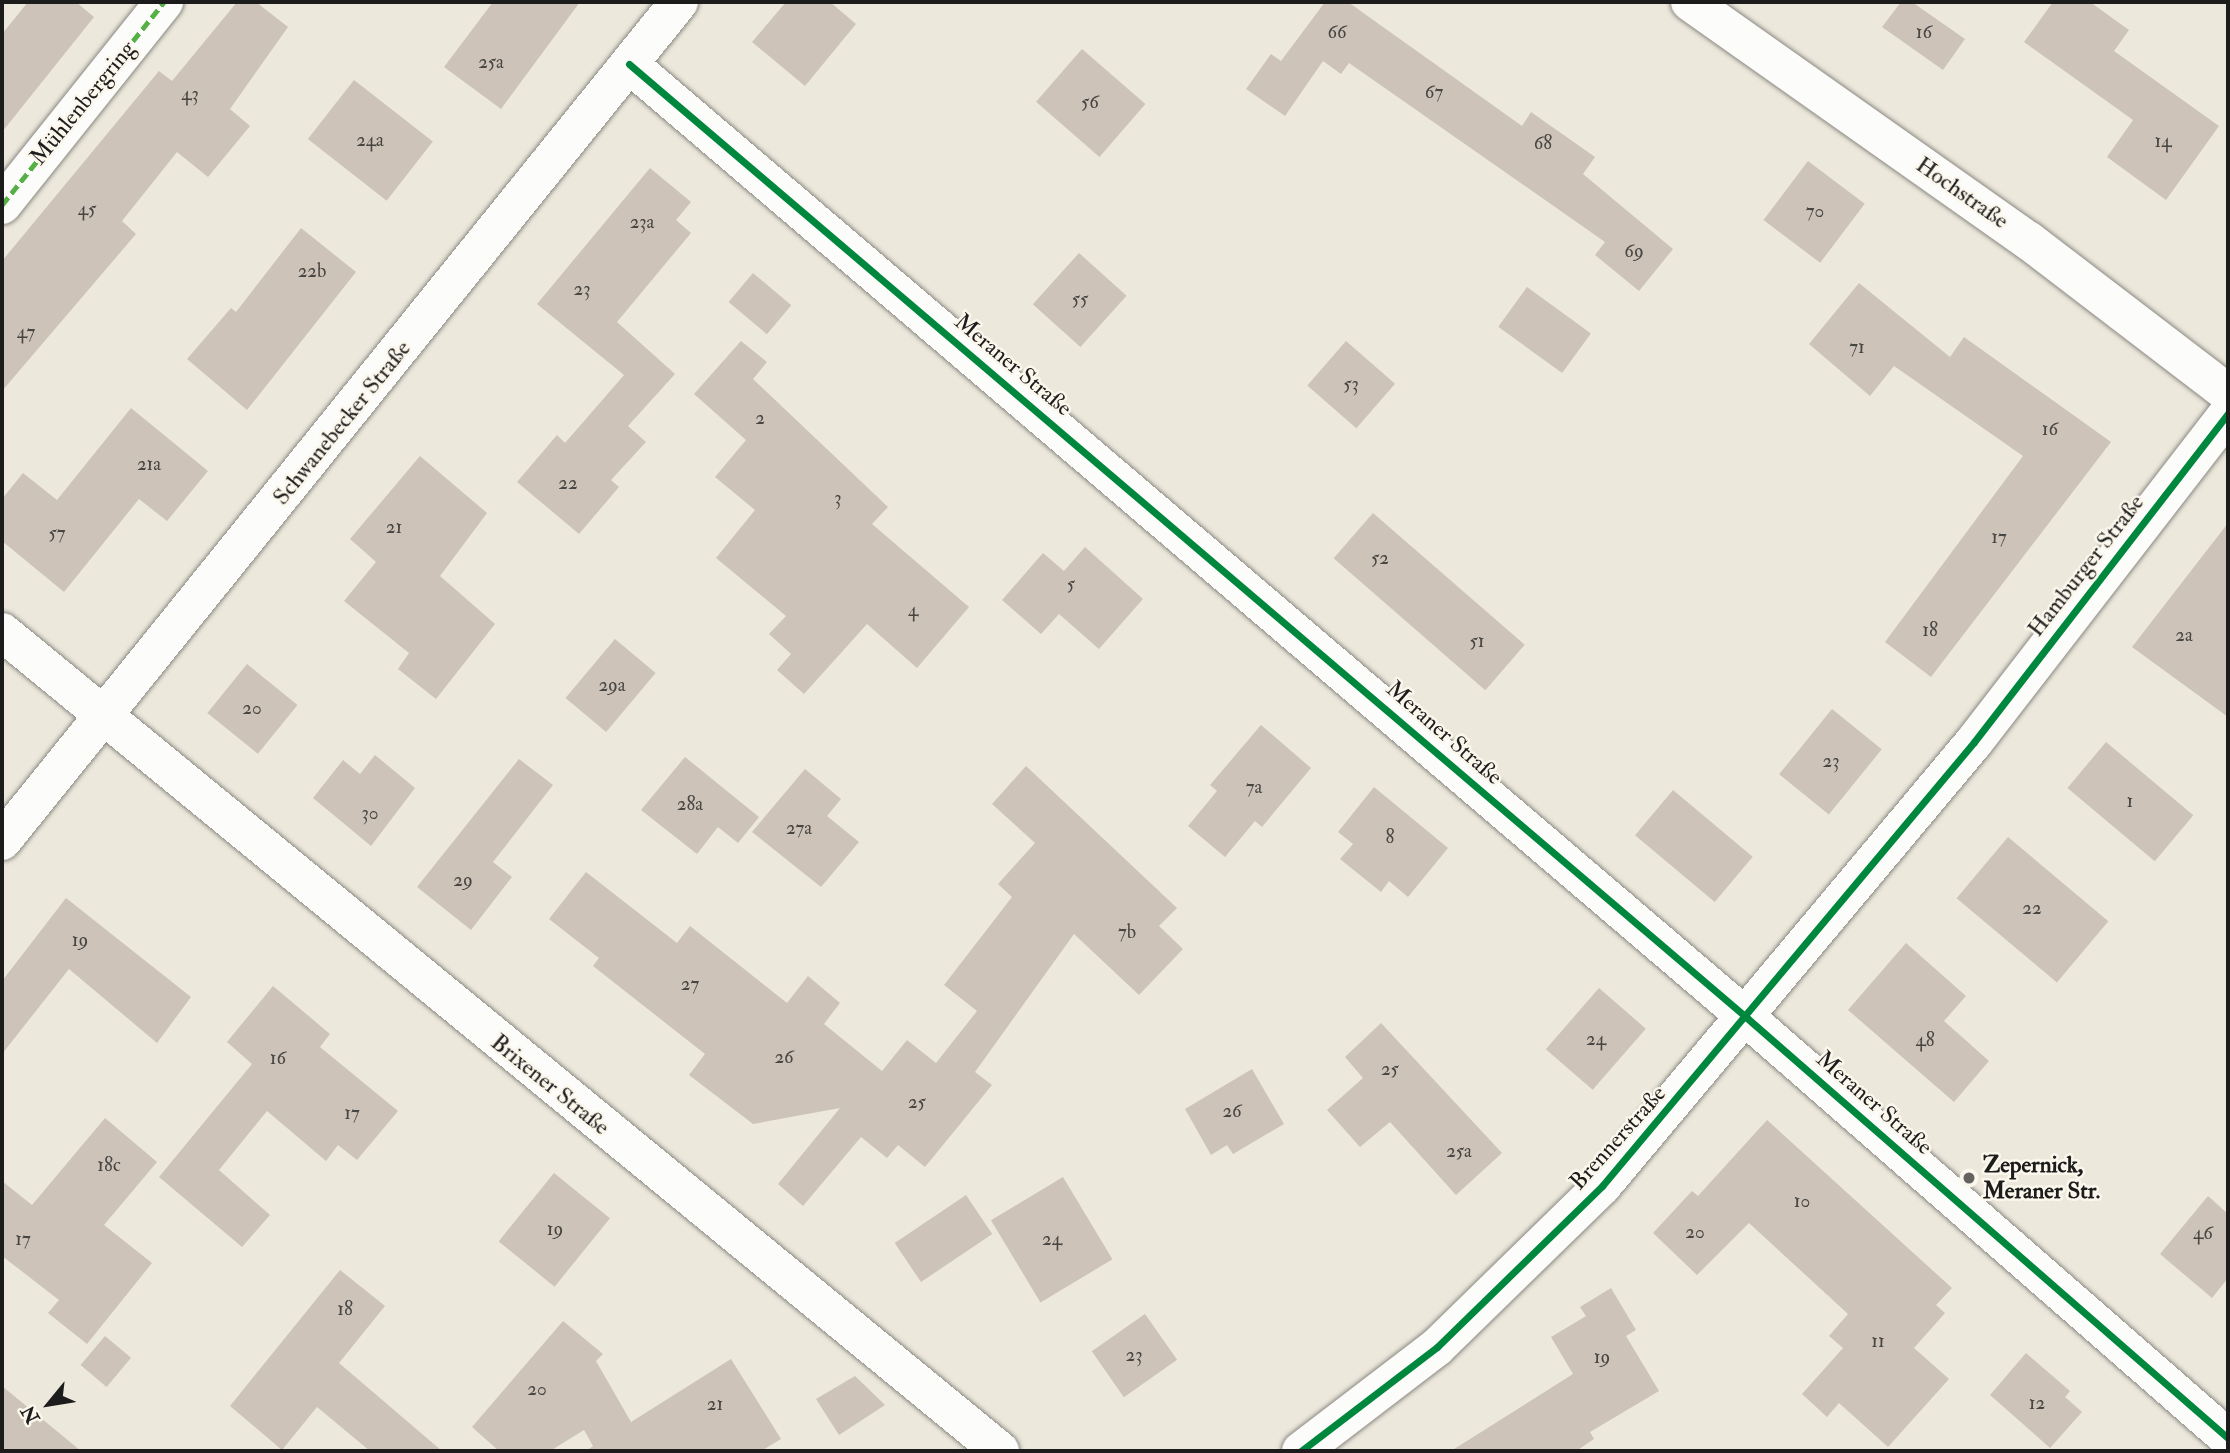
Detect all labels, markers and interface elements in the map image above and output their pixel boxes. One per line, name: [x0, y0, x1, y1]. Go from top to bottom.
house number: 66: [1327, 22, 1347, 44]
house number: 16: [1916, 22, 1932, 44]
street label: Mühlenbergring: [25, 35, 141, 171]
house number: 25a: [478, 52, 504, 74]
house number: 67: [1425, 82, 1443, 104]
house number: 43: [181, 84, 199, 106]
house number: 56: [1081, 92, 1099, 114]
house number: 24a: [356, 130, 384, 152]
house number: 14: [2154, 131, 2172, 153]
house number: 68: [1534, 133, 1552, 155]
street label: Hochstraße: [1911, 151, 2013, 235]
house number: 45: [78, 199, 96, 221]
house number: 70: [1806, 201, 1824, 223]
house number: 23a: [630, 212, 654, 234]
house number: 69: [1624, 241, 1644, 263]
house number: 22b: [298, 261, 326, 283]
house number: 23: [574, 279, 590, 301]
house number: 55: [1072, 289, 1088, 311]
street label: Meraner Straße: [949, 308, 1077, 422]
house number: 47: [17, 322, 35, 344]
street label: Schwanebecker Straße: [267, 335, 417, 511]
house number: 71: [1849, 337, 1865, 359]
house number: 53: [1343, 374, 1359, 396]
house number: 2: [755, 408, 765, 430]
house number: 16: [2042, 419, 2058, 441]
house number: 21a: [137, 454, 161, 476]
house number: 22: [558, 473, 578, 495]
house number: 3: [834, 488, 842, 510]
street label: Hamburger Straße: [2022, 490, 2150, 642]
house number: 21: [386, 517, 402, 539]
house number: 57: [48, 523, 66, 545]
house number: 17: [1991, 527, 2007, 549]
house number: 52: [1371, 548, 1389, 570]
house number: 5: [1067, 574, 1075, 596]
house number: 4: [908, 600, 918, 622]
house number: 18: [1922, 620, 1938, 642]
house number: 2a: [2175, 625, 2193, 647]
house number: 51: [1469, 631, 1485, 653]
house number: 29a: [598, 675, 626, 697]
street label: Meraner Straße: [1380, 675, 1508, 791]
house number: 20: [242, 698, 262, 720]
house number: 23: [1823, 751, 1839, 773]
house number: 7a: [1246, 777, 1262, 799]
house number: 1: [2127, 791, 2133, 813]
house number: 28a: [677, 794, 703, 816]
house number: 30: [361, 803, 379, 825]
house number: 27a: [786, 818, 812, 840]
house number: 8: [1386, 827, 1394, 849]
house number: 29: [453, 870, 473, 892]
house number: 22: [2022, 898, 2042, 920]
house number: 7b: [1118, 922, 1136, 944]
house number: 19: [72, 930, 88, 952]
house number: 27: [681, 974, 699, 996]
street label: Brixener Straße: [485, 1029, 615, 1141]
house number: 24: [1586, 1029, 1606, 1051]
house number: 48: [1915, 1030, 1935, 1052]
street label: Meraner Straße: [1810, 1045, 1938, 1161]
house number: 26: [774, 1047, 794, 1069]
house number: 16: [270, 1048, 286, 1070]
house number: 25: [1381, 1059, 1399, 1081]
street label: Brennerstraße: [1564, 1080, 1672, 1196]
house number: 25: [908, 1092, 926, 1114]
house number: 26: [1222, 1101, 1242, 1123]
house number: 17: [344, 1103, 360, 1125]
house number: 25a: [1446, 1141, 1472, 1163]
place label: Zepernick, Meraner Str.: [1983, 1151, 2100, 1205]
house number: 18c: [97, 1155, 121, 1177]
marker: Zepernick, Meraner Str.: [1961, 1170, 1977, 1186]
house number: 10: [1794, 1191, 1810, 1213]
house number: 19: [547, 1219, 563, 1241]
house number: 20: [1685, 1222, 1705, 1244]
house number: 46: [2193, 1223, 2213, 1245]
house number: 17: [15, 1229, 31, 1251]
house number: 24: [1042, 1229, 1062, 1251]
house number: 18: [337, 1299, 353, 1321]
house number: 11: [1871, 1331, 1885, 1353]
house number: 23: [1126, 1345, 1142, 1367]
house number: 19: [1594, 1347, 1610, 1369]
north arrow: [14, 1369, 84, 1439]
house number: 20: [527, 1379, 547, 1401]
house number: 12: [2029, 1393, 2045, 1415]
house number: 21: [707, 1394, 723, 1416]
text: N: [16, 1401, 45, 1428]

